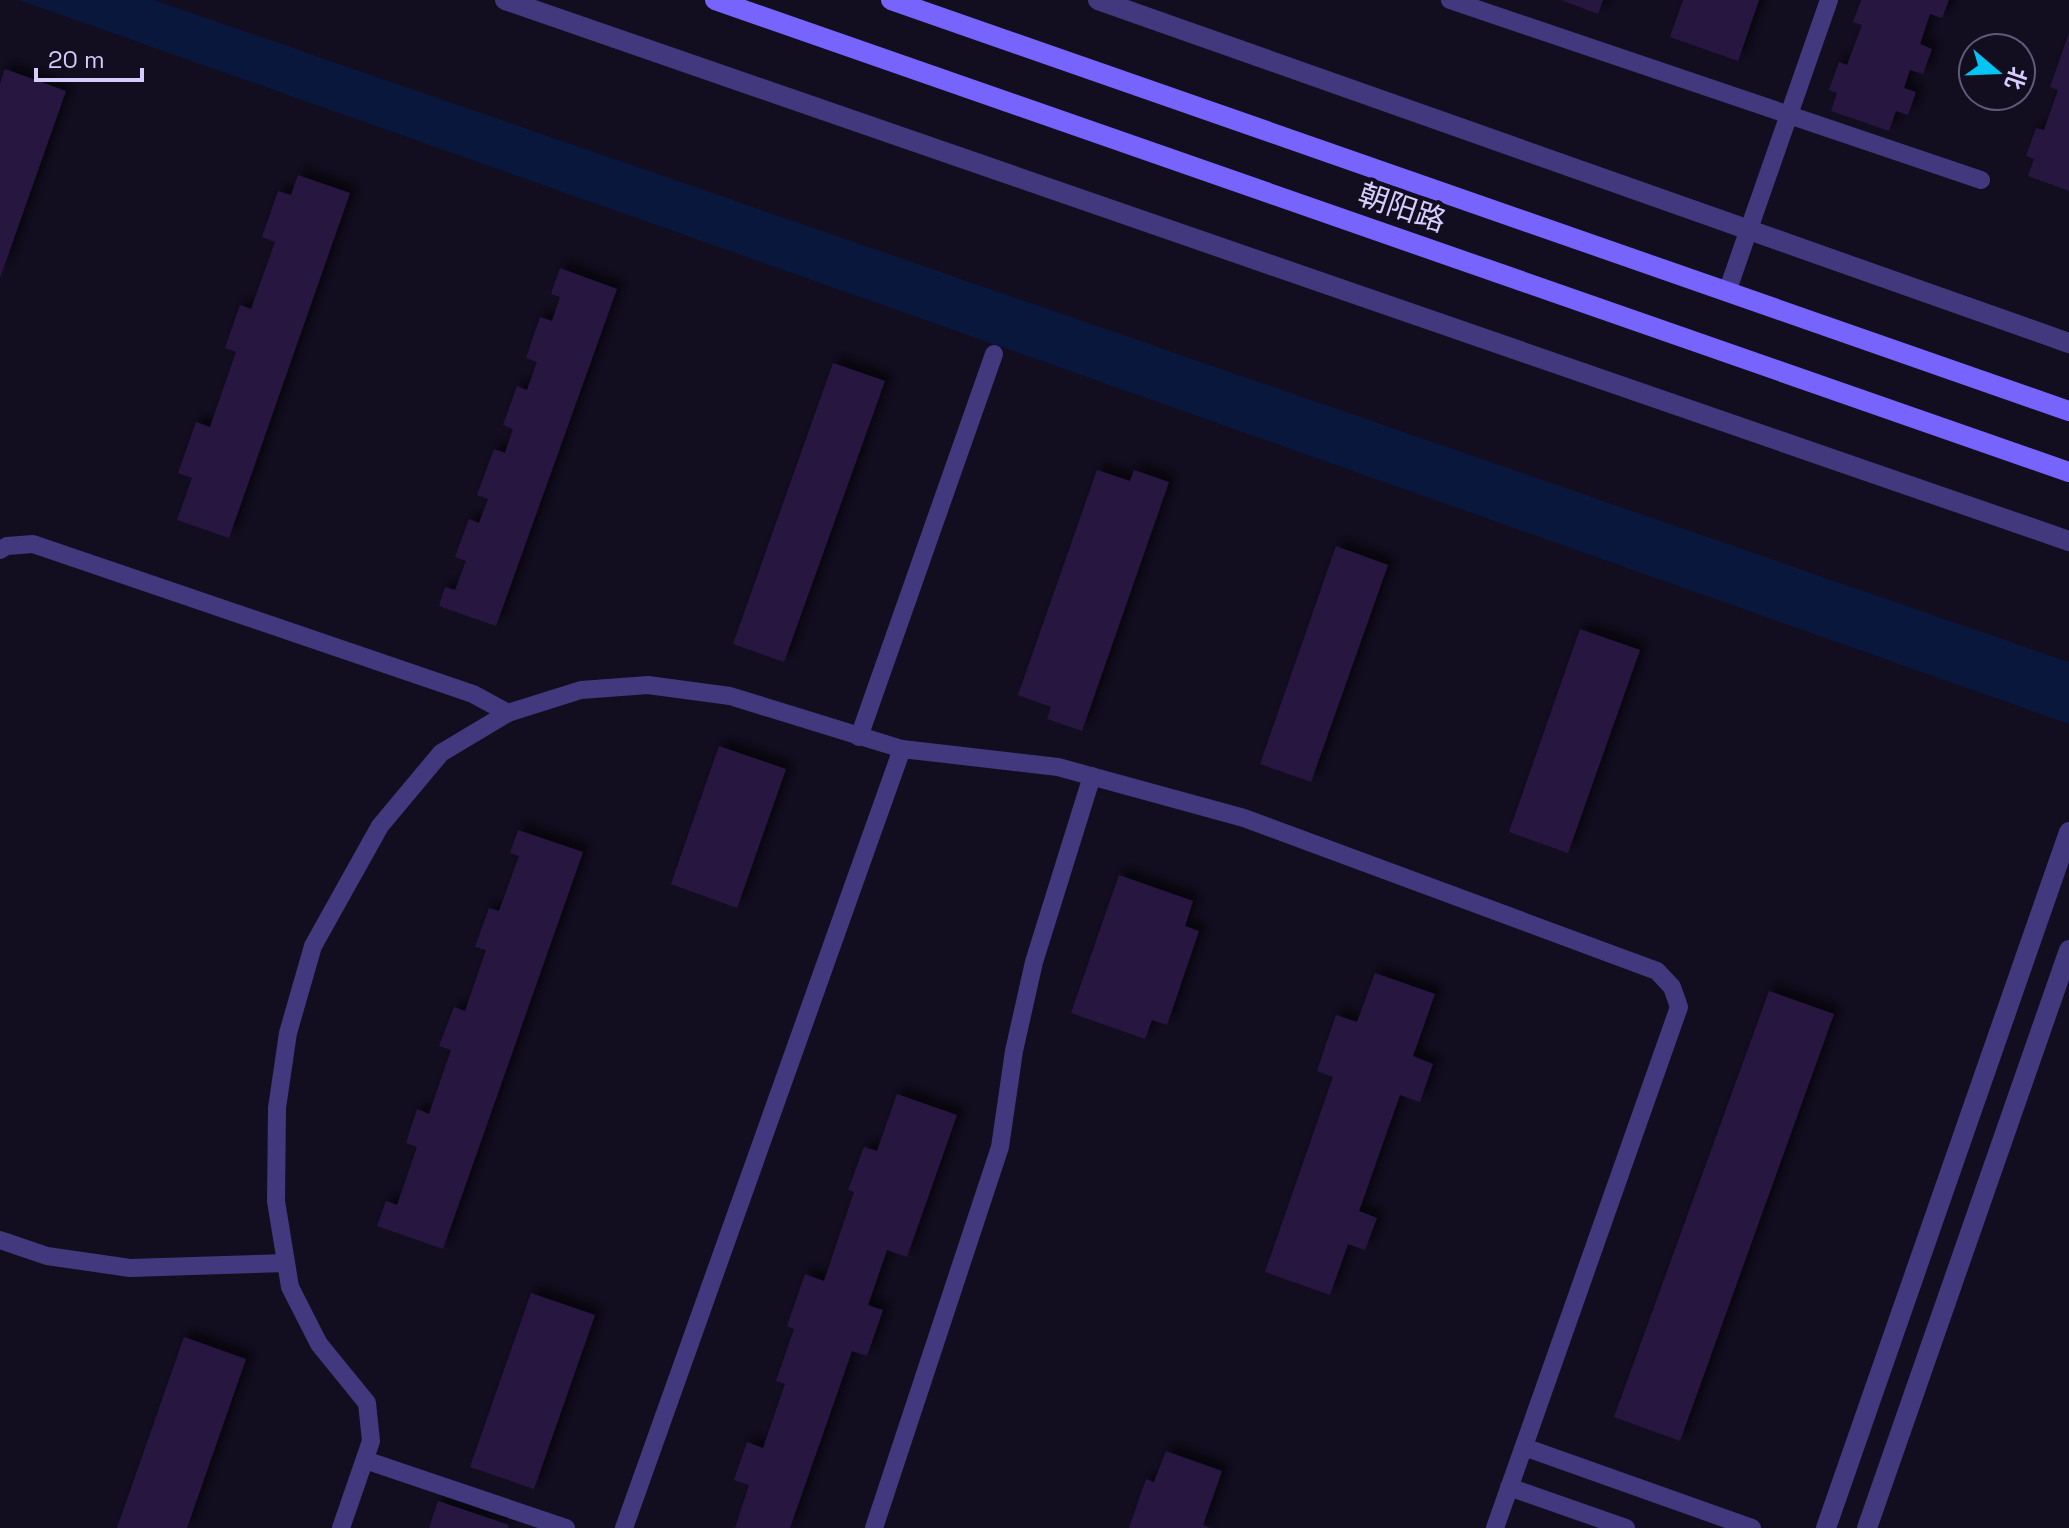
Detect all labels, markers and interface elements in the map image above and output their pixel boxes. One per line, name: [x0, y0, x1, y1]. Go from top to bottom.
scale bar: [36, 32, 142, 82]
north arrow: [1957, 32, 2037, 112]
text: 20 m: [48, 44, 105, 75]
text: 北: [1999, 64, 2033, 93]
street label: 朝阳路: [1353, 174, 1451, 241]

